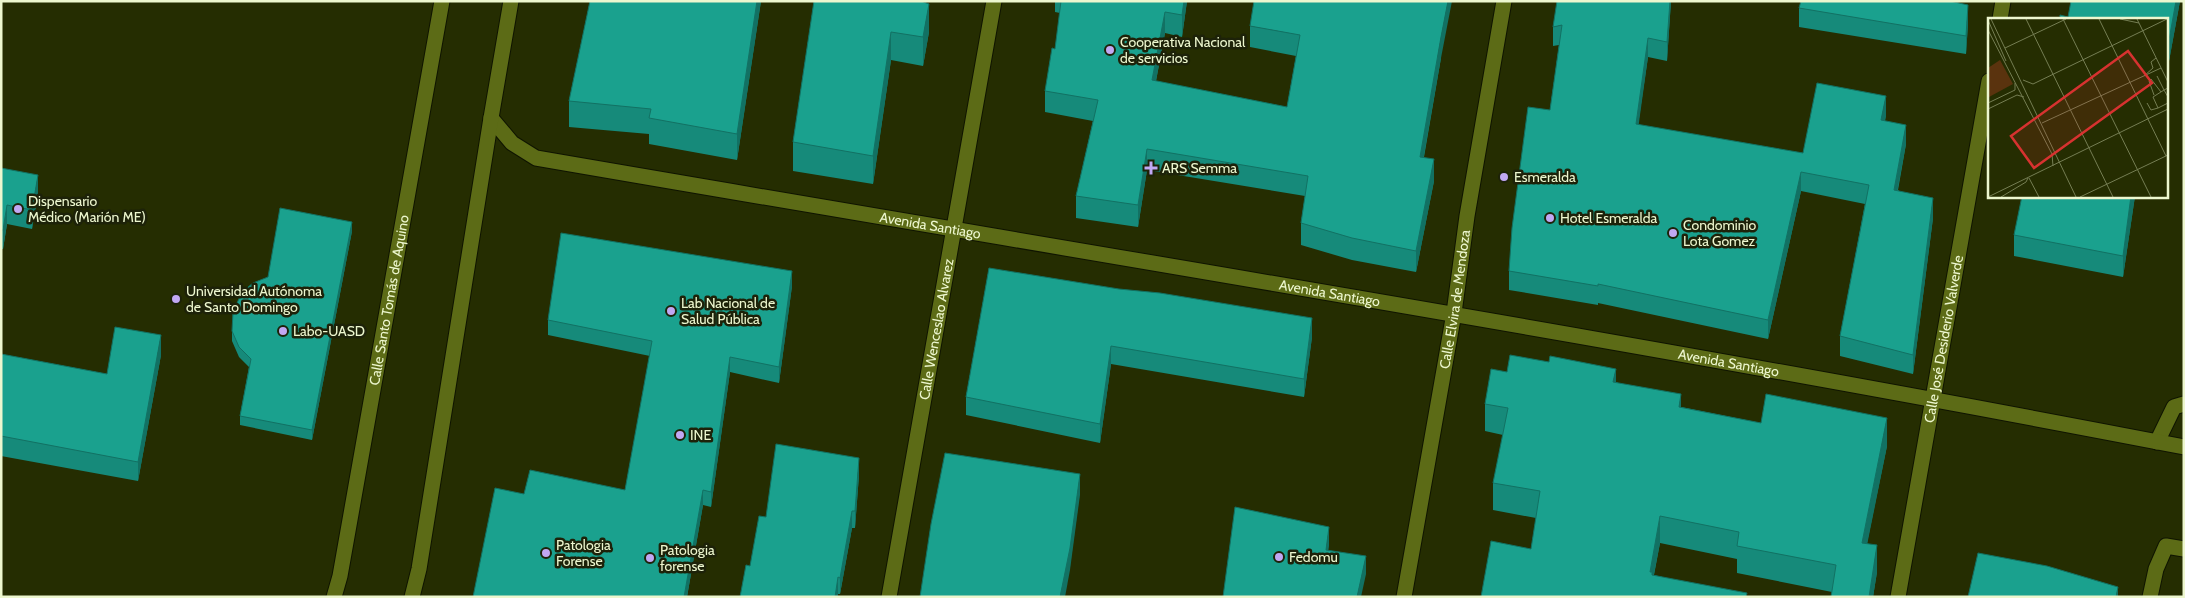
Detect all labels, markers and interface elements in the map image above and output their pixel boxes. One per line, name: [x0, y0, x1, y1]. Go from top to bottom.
inset map: [1988, 18, 2168, 198]
place label: Cooperativa Nacional de servicios: [1120, 33, 1246, 67]
marker: Cooperativa Nacional de servicios: [1104, 44, 1116, 56]
place label: ARS Semma: [1162, 159, 1237, 177]
marker: ARS Semma: [1144, 161, 1158, 175]
place label: Esmeralda: [1514, 168, 1576, 186]
marker: Esmeralda: [1498, 171, 1510, 183]
place label: Dispensario Médico (Marión ME): [28, 192, 146, 226]
marker: Dispensario Médico (Marión ME): [12, 203, 24, 215]
street label: Avenida Santiago: [878, 208, 983, 243]
place label: Hotel Esmeralda: [1560, 209, 1658, 227]
marker: Hotel Esmeralda: [1544, 212, 1556, 224]
street label: Calle Santo Tomás de Aquino: [365, 213, 413, 387]
place label: Condominio Lota Gomez: [1683, 216, 1756, 250]
marker: Condominio Lota Gomez: [1667, 227, 1679, 239]
street label: Calle Elvira de Mendoza: [1435, 229, 1474, 370]
street label: Calle José Desiderio Valverde: [1920, 254, 1967, 424]
street label: Calle Wenceslao Alvarez: [915, 257, 958, 401]
street label: Avenida Santiago: [1278, 276, 1382, 311]
place label: Universidad Autónoma de Santo Domingo: [186, 282, 322, 316]
marker: Universidad Autónoma de Santo Domingo: [170, 293, 182, 305]
place label: Lab Nacional de Salud Pública: [681, 294, 775, 328]
marker: Lab Nacional de Salud Pública: [665, 305, 677, 317]
place label: Labo-UASD: [293, 322, 365, 340]
marker: Labo-UASD: [277, 325, 289, 337]
street label: Avenida Santiago: [1677, 345, 1781, 381]
place label: INE: [690, 426, 711, 444]
marker: INE: [674, 429, 686, 441]
place label: Patologia Forense: [556, 536, 611, 570]
place label: Patologia forense: [660, 541, 715, 575]
marker: Patologia Forense: [540, 547, 552, 559]
place label: Fedomu: [1289, 548, 1338, 566]
marker: Fedomu: [1273, 551, 1285, 563]
marker: Patologia forense: [644, 552, 656, 564]

